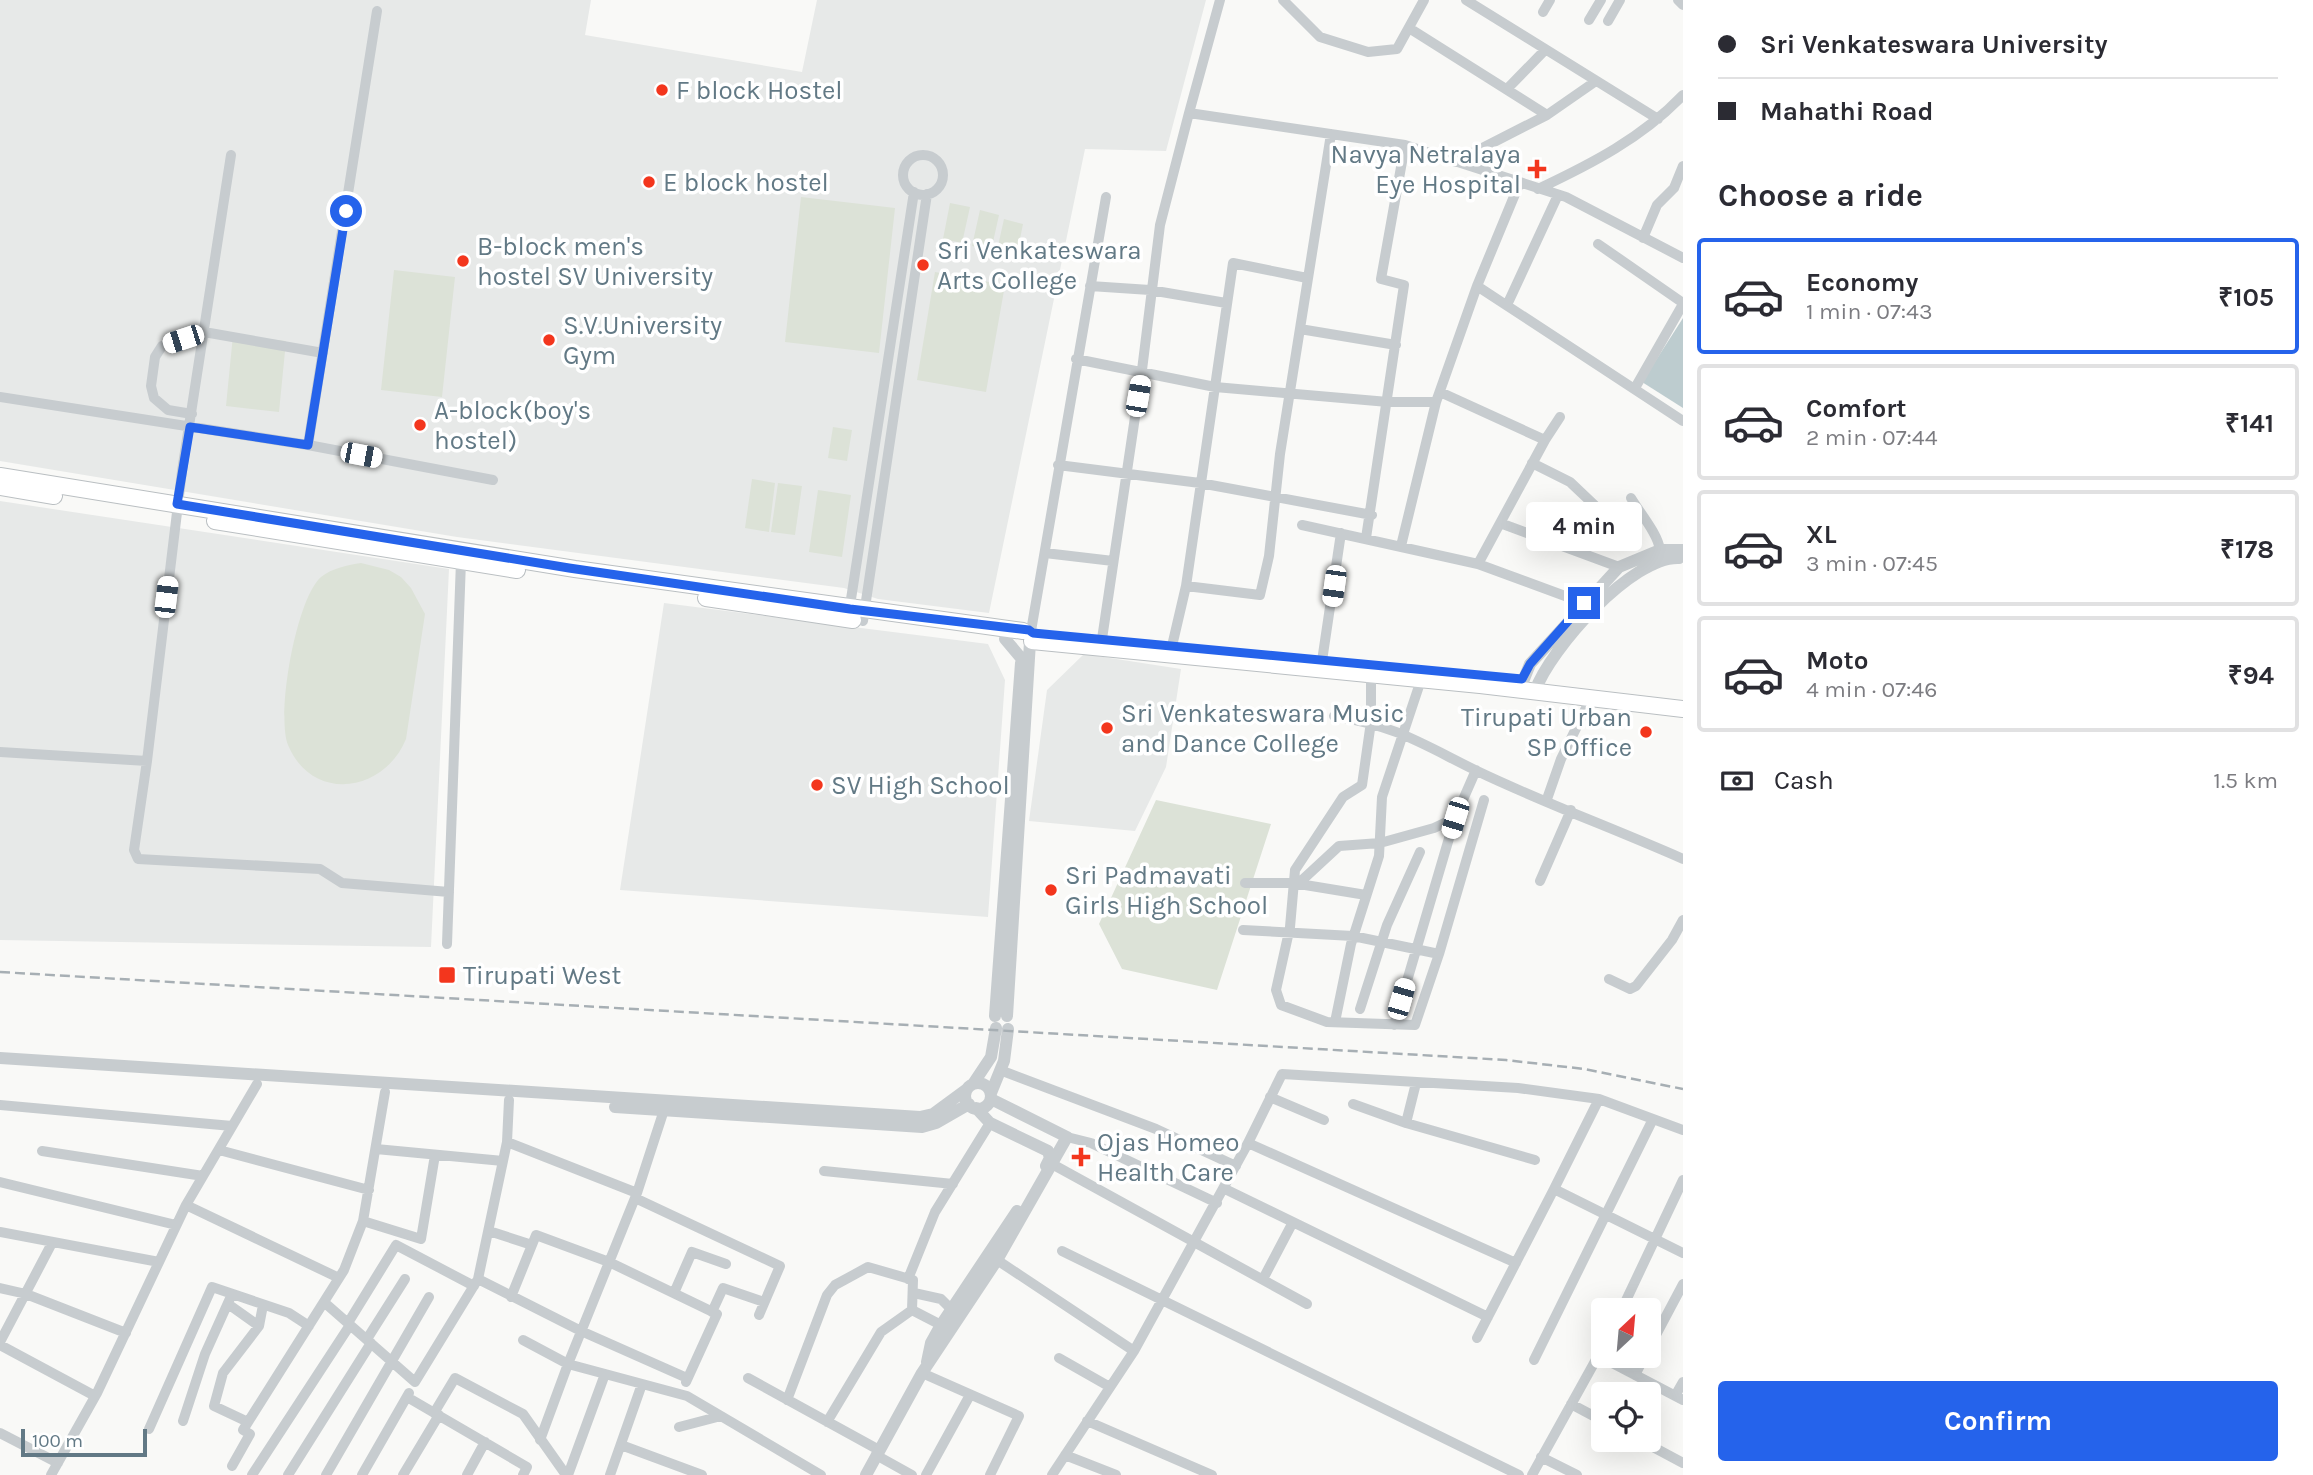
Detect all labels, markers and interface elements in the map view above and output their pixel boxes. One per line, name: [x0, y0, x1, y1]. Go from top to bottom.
text: Sri Venkateswara University: [1760, 29, 2107, 60]
place label: F block Hostel: [676, 75, 843, 106]
marker: F block Hostel: [654, 82, 670, 98]
text: Mahathi Road: [1760, 96, 1934, 127]
place label: Navya Netralaya Eye Hospital: [1331, 139, 1521, 200]
marker: Navya Netralaya Eye Hospital: [1527, 159, 1547, 179]
place label: E block hostel: [663, 167, 829, 198]
marker: E block hostel: [641, 174, 657, 190]
text: Choose a ride: [1718, 177, 1923, 214]
route start: [330, 195, 362, 227]
place label: B-block men's hostel SV University: [477, 231, 713, 292]
place label: Sri Venkateswara Arts College: [937, 235, 1142, 296]
marker: B-block men's hostel SV University: [455, 253, 471, 269]
marker: Sri Venkateswara Arts College: [915, 257, 931, 273]
icon: car: [1722, 265, 1785, 328]
text: Economy: [1806, 267, 1918, 298]
text: ₹105: [2218, 282, 2274, 313]
text: 1 min · 07:43: [1806, 298, 1933, 325]
place label: S.V.University Gym: [563, 310, 722, 371]
car: [160, 323, 207, 355]
marker: S.V.University Gym: [541, 332, 557, 348]
car: [1125, 373, 1152, 419]
icon: car: [1722, 391, 1785, 454]
text: Comfort: [1806, 393, 1907, 424]
place label: A-block(boy's hostel): [434, 395, 591, 456]
text: ₹141: [2225, 408, 2274, 439]
marker: A-block(boy's hostel): [412, 417, 428, 433]
text: 2 min · 07:44: [1806, 424, 1938, 451]
car: [339, 441, 384, 469]
callout: 4 min: [1526, 502, 1642, 550]
text: 4 min: [1552, 513, 1616, 540]
icon: car: [1722, 517, 1785, 580]
text: XL: [1806, 519, 1837, 550]
text: ₹178: [2220, 534, 2274, 565]
text: 3 min · 07:45: [1806, 550, 1938, 577]
car: [1321, 564, 1348, 608]
car: [154, 575, 179, 619]
route end: [1568, 587, 1600, 619]
icon: car: [1722, 643, 1785, 706]
text: Moto: [1806, 645, 1868, 676]
text: ₹94: [2228, 660, 2274, 691]
text: 4 min · 07:46: [1806, 676, 1937, 703]
place label: Sri Venkateswara Music and Dance College: [1121, 698, 1404, 759]
place label: Tirupati Urban SP Office: [1461, 702, 1632, 763]
marker: Sri Venkateswara Music and Dance College: [1099, 720, 1115, 736]
marker: Tirupati Urban SP Office: [1638, 724, 1654, 740]
icon: cash: [1718, 762, 1756, 800]
text: Cash: [1774, 765, 1834, 796]
text: 1.5 km: [2213, 767, 2278, 794]
place label: SV High School: [831, 770, 1010, 801]
marker: SV High School: [809, 777, 825, 793]
car: [1439, 795, 1472, 841]
place label: Sri Padmavati Girls High School: [1065, 860, 1268, 921]
marker: Sri Padmavati Girls High School: [1043, 882, 1059, 898]
place label: Tirupati West: [463, 960, 622, 991]
marker: Tirupati West: [437, 965, 457, 985]
car: [1386, 976, 1417, 1022]
place label: Ojas Homeo Health Care: [1097, 1127, 1240, 1188]
marker: Ojas Homeo Health Care: [1071, 1147, 1091, 1167]
north arrow: [1591, 1298, 1661, 1368]
map controls: [1591, 1298, 1661, 1452]
button: Confirm: [1718, 1381, 2278, 1461]
button: locate: [1591, 1382, 1661, 1452]
scale bar: [21, 1426, 147, 1458]
text: 100 m: [32, 1430, 83, 1452]

